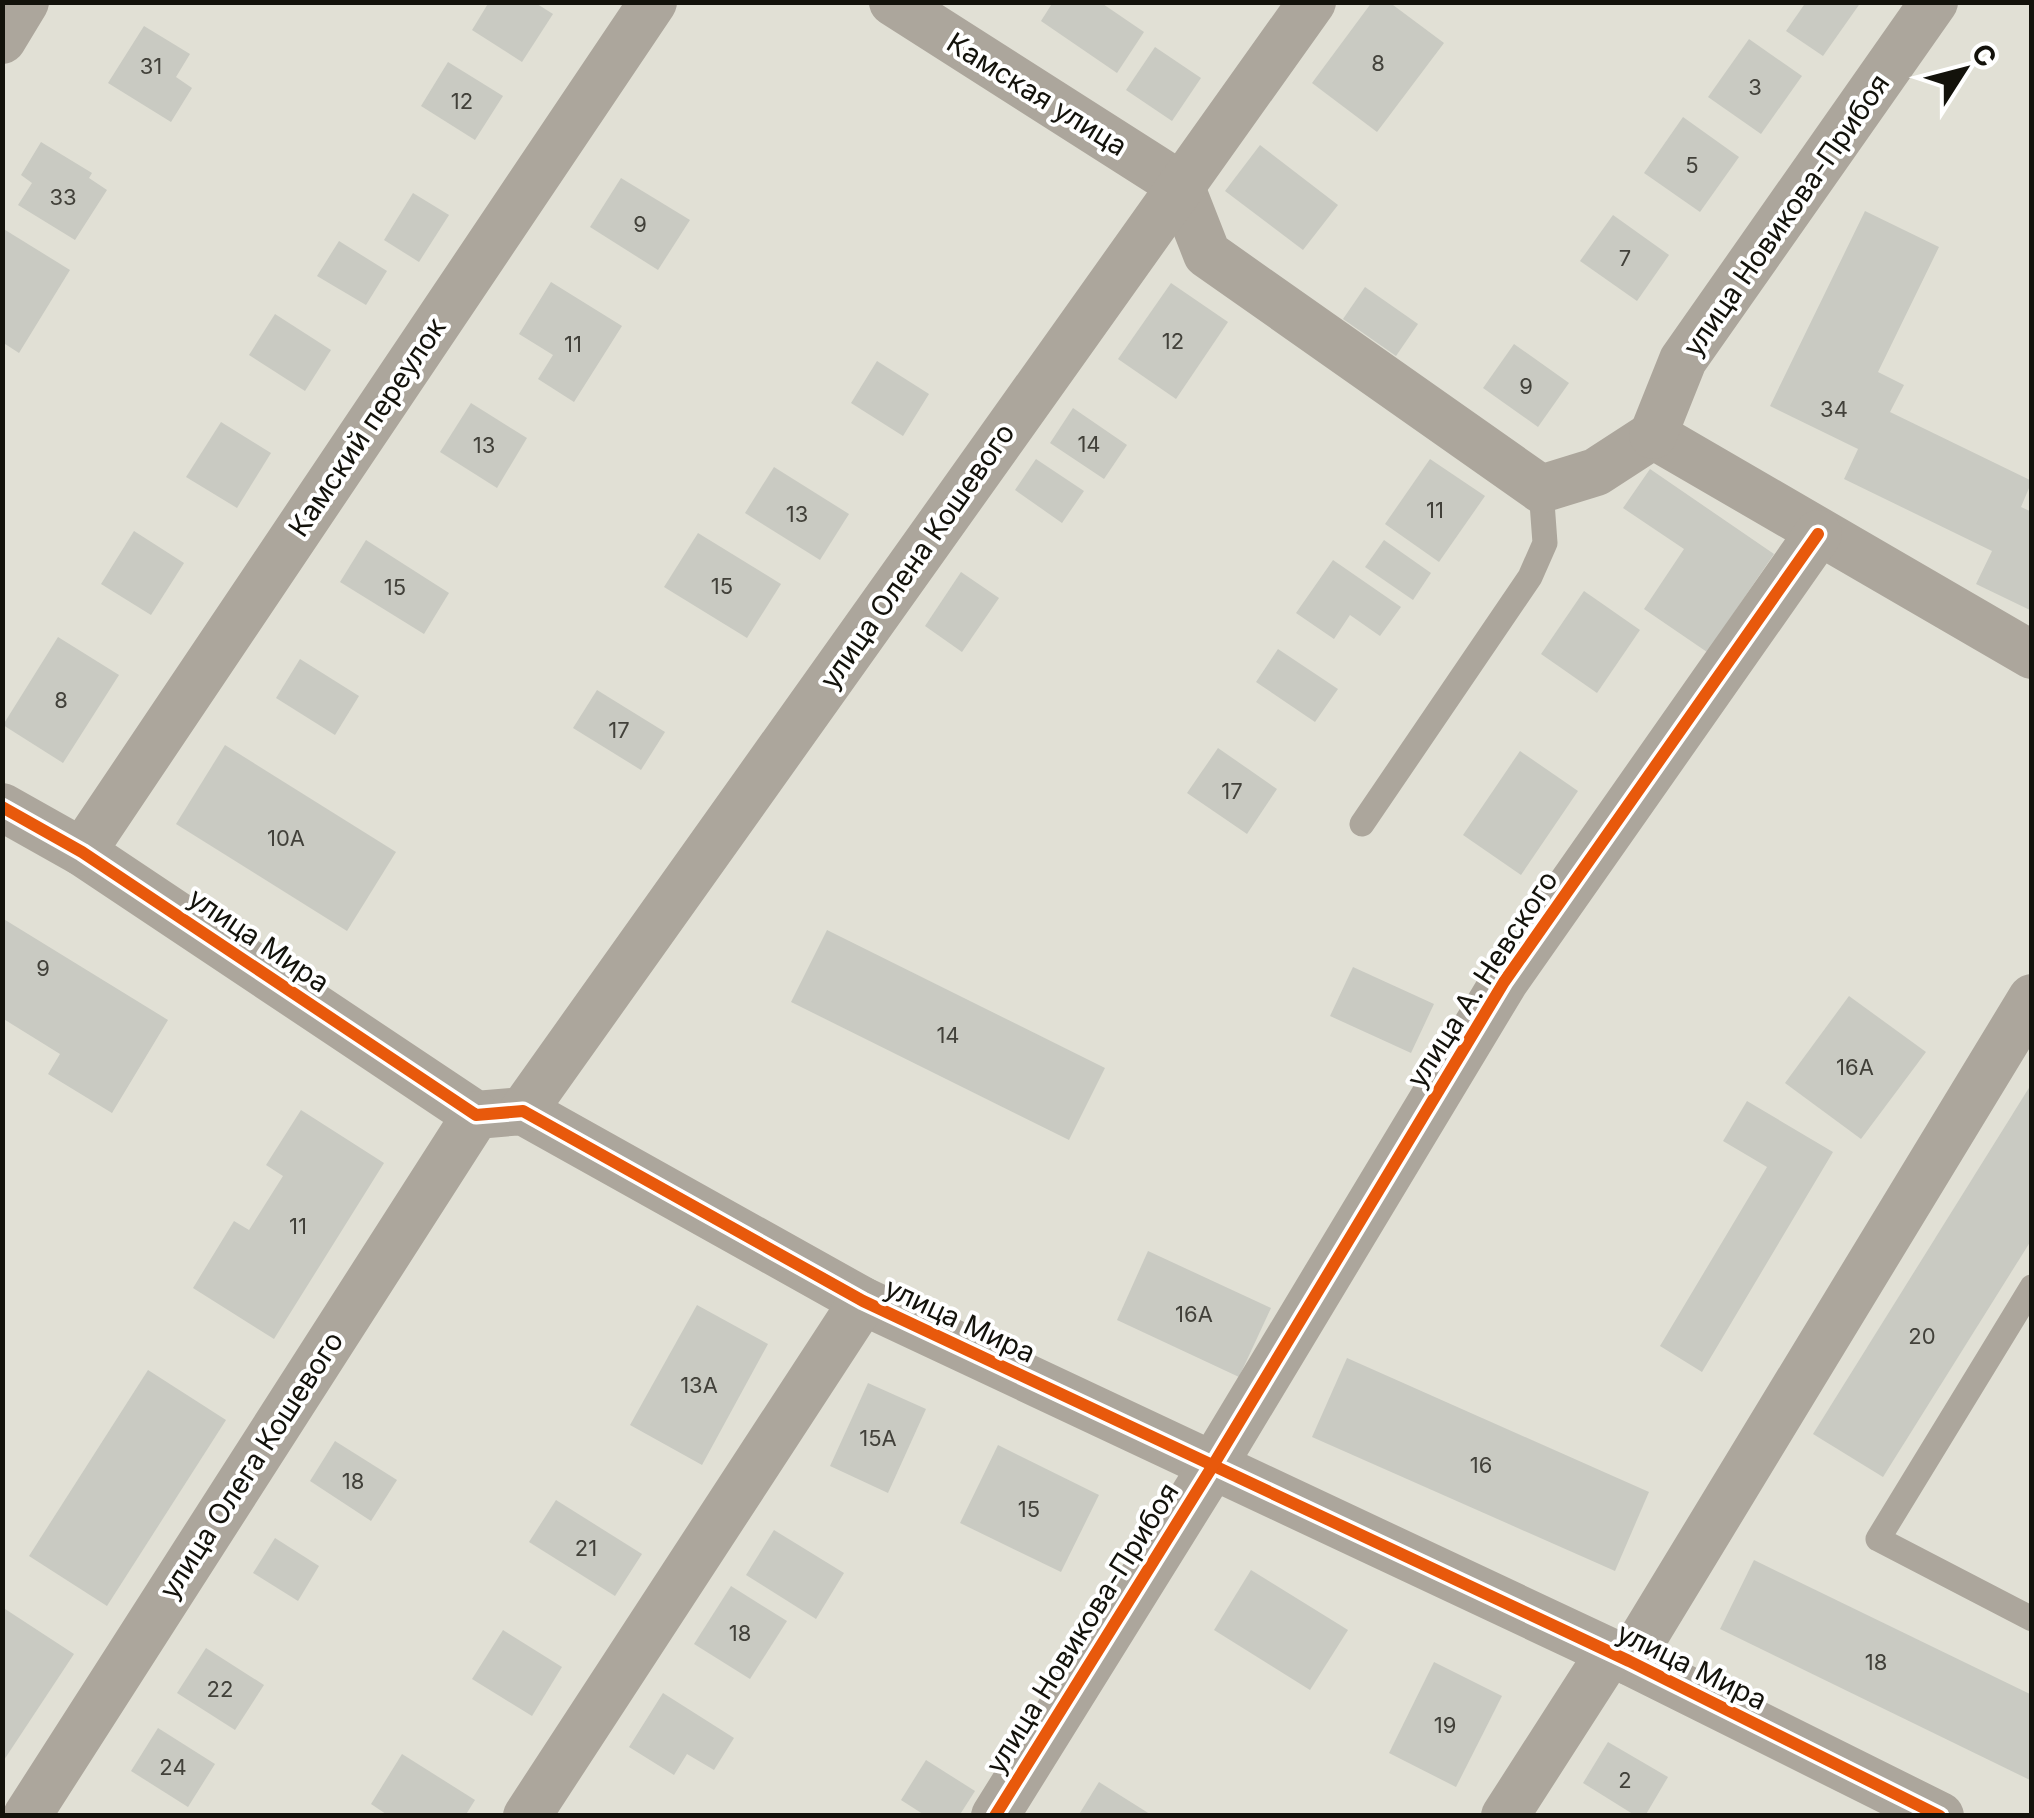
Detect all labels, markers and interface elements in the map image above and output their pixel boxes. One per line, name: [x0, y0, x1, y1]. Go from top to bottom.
north arrow: [1914, 20, 2014, 120]
street label: Камская улица: [941, 25, 1133, 163]
text: С: [1964, 37, 2004, 74]
house number: 8: [1371, 50, 1385, 76]
house number: 31: [140, 53, 162, 79]
street label: улица Новикова-Прибоя: [1676, 67, 1896, 363]
house number: 3: [1748, 74, 1762, 100]
house number: 12: [451, 88, 473, 114]
house number: 5: [1685, 152, 1699, 178]
house number: 33: [49, 184, 77, 210]
house number: 9: [633, 211, 647, 237]
house number: 7: [1619, 245, 1631, 271]
street label: Камский переулок: [281, 311, 453, 543]
house number: 12: [1162, 328, 1184, 354]
house number: 11: [564, 331, 582, 357]
house number: 9: [1519, 373, 1533, 399]
house number: 34: [1820, 396, 1848, 422]
street label: улица Олена Кошевого: [812, 417, 1022, 695]
house number: 14: [1077, 431, 1101, 457]
house number: 13: [473, 432, 495, 458]
house number: 11: [1426, 497, 1444, 523]
house number: 13: [786, 501, 808, 527]
house number: 15: [711, 573, 733, 599]
house number: 15: [384, 574, 406, 600]
house number: 8: [54, 687, 68, 713]
house number: 17: [608, 717, 630, 743]
house number: 17: [1221, 778, 1243, 804]
house number: 10А: [267, 825, 305, 851]
street label: улица А. Невского: [1399, 864, 1565, 1094]
street label: улица Мира: [182, 880, 336, 1000]
house number: 9: [36, 955, 50, 981]
house number: 14: [936, 1022, 960, 1048]
house number: 16А: [1836, 1054, 1874, 1080]
house number: 11: [289, 1213, 307, 1239]
street label: улица Мира: [879, 1270, 1041, 1370]
house number: 16А: [1175, 1301, 1213, 1327]
house number: 20: [1908, 1323, 1936, 1349]
street label: улица Олега Кошевого: [152, 1325, 350, 1605]
house number: 13А: [680, 1372, 718, 1398]
house number: 15А: [859, 1425, 897, 1451]
house number: 16: [1470, 1452, 1492, 1478]
house number: 18: [342, 1468, 364, 1494]
street label: улица Новикова-Прибоя: [978, 1476, 1186, 1780]
house number: 15: [1018, 1496, 1040, 1522]
house number: 21: [575, 1535, 597, 1561]
street label: улица Мира: [1612, 1615, 1772, 1717]
house number: 18: [729, 1620, 751, 1646]
house number: 18: [1865, 1649, 1887, 1675]
house number: 22: [207, 1676, 233, 1702]
house number: 19: [1434, 1712, 1456, 1738]
house number: 24: [159, 1754, 187, 1780]
house number: 2: [1618, 1767, 1632, 1793]

